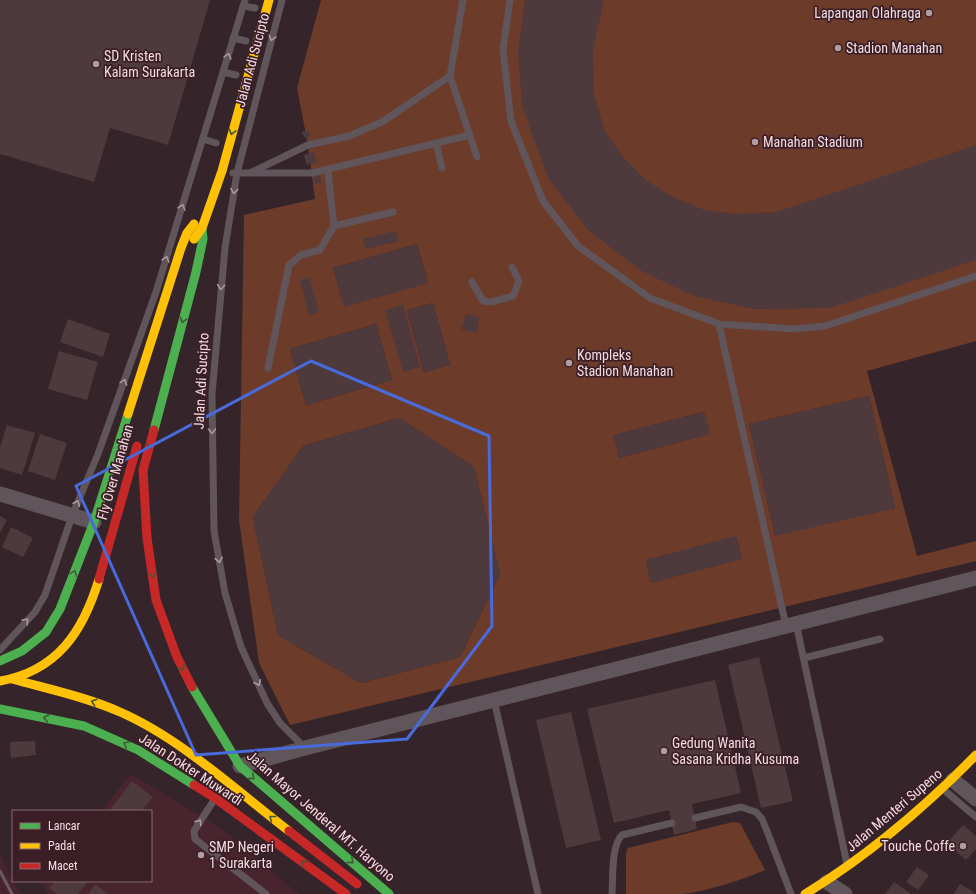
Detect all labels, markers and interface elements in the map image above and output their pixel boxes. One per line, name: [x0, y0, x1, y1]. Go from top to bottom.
place label: Lapangan Olahraga: [814, 5, 921, 21]
marker: Lapangan Olahraga: [924, 8, 934, 18]
street label: Jalan Adi Sucipto: [232, 11, 272, 109]
one-way arrow: [268, 34, 277, 41]
place label: Stadion Manahan: [846, 40, 942, 56]
marker: Stadion Manahan: [833, 43, 843, 53]
place label: SD Kristen Kalam Surakarta: [104, 48, 195, 80]
one-way arrow: [223, 53, 232, 60]
marker: SD Kristen Kalam Surakarta: [91, 59, 101, 69]
one-way arrow: [229, 129, 237, 135]
place label: Manahan Stadium: [763, 134, 863, 150]
marker: Manahan Stadium: [750, 137, 760, 147]
one-way arrow: [230, 188, 239, 194]
one-way arrow: [177, 204, 186, 211]
one-way arrow: [161, 256, 170, 263]
one-way arrow: [217, 284, 226, 290]
one-way arrow: [179, 317, 188, 324]
street label: Jalan Adi Sucipto: [190, 332, 212, 430]
place label: Kompleks Stadion Manahan: [577, 347, 673, 379]
marker: Kompleks Stadion Manahan: [564, 358, 574, 368]
one-way arrow: [119, 378, 127, 385]
street label: Fly Over Manahan: [94, 423, 136, 521]
one-way arrow: [208, 428, 216, 434]
one-way arrow: [146, 442, 155, 449]
one-way arrow: [73, 500, 81, 507]
one-way arrow: [214, 557, 223, 563]
one-way arrow: [69, 569, 77, 576]
one-way arrow: [148, 572, 157, 578]
one-way arrow: [21, 619, 28, 626]
one-way arrow: [177, 664, 185, 672]
one-way arrow: [253, 679, 261, 687]
one-way arrow: [91, 698, 98, 707]
one-way arrow: [43, 715, 49, 723]
street label: Jalan Dokter Muwardi: [136, 730, 246, 808]
place label: Gedung Wanita Sasana Kridha Kusuma: [672, 735, 799, 767]
one-way arrow: [123, 741, 130, 749]
marker: Gedung Wanita Sasana Kridha Kusuma: [659, 746, 669, 756]
street label: Jalan Mayor Jenderal MT. Haryono: [244, 747, 398, 885]
street label: Jalan Menteri Supeno: [843, 765, 945, 855]
one-way arrow: [247, 772, 255, 779]
legend: [12, 810, 152, 882]
one-way arrow: [270, 816, 277, 823]
text: Lancar: [48, 819, 81, 833]
one-way arrow: [195, 819, 202, 826]
place label: Touche Coffe: [881, 838, 955, 854]
text: Padat: [48, 839, 76, 853]
place label: SMP Negeri 1 Surakarta: [209, 839, 274, 871]
marker: Touche Coffe: [958, 841, 968, 851]
marker: SMP Negeri 1 Surakarta: [196, 850, 206, 860]
one-way arrow: [346, 857, 354, 864]
text: Macet: [48, 859, 78, 873]
one-way arrow: [301, 861, 308, 868]

